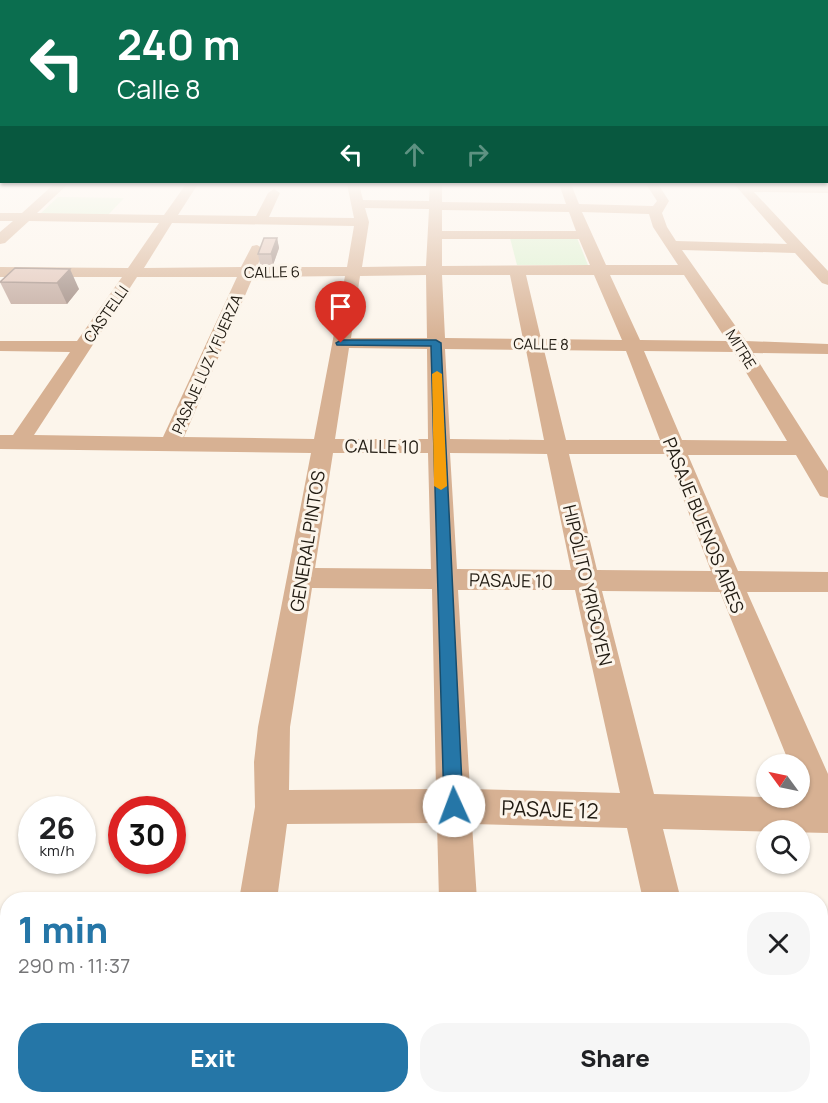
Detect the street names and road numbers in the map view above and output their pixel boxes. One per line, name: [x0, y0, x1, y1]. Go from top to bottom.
street label: CALLE 6: [244, 261, 300, 283]
street label: CASTELLI: [79, 281, 133, 347]
street label: PASAJE LUZ Y FUERZA: [167, 290, 247, 437]
street label: MITRE: [721, 325, 761, 373]
street label: CALLE 8: [513, 333, 569, 355]
street label: CALLE 10: [345, 433, 419, 459]
street label: PASAJE BUENOS AIRES: [658, 434, 750, 616]
street label: GENERAL PINTOS: [284, 469, 330, 613]
street label: HIPÓLITO YRIGOYEN: [558, 502, 618, 668]
street label: PASAJE 10: [469, 567, 553, 593]
street label: PASAJE 12: [501, 793, 599, 825]

